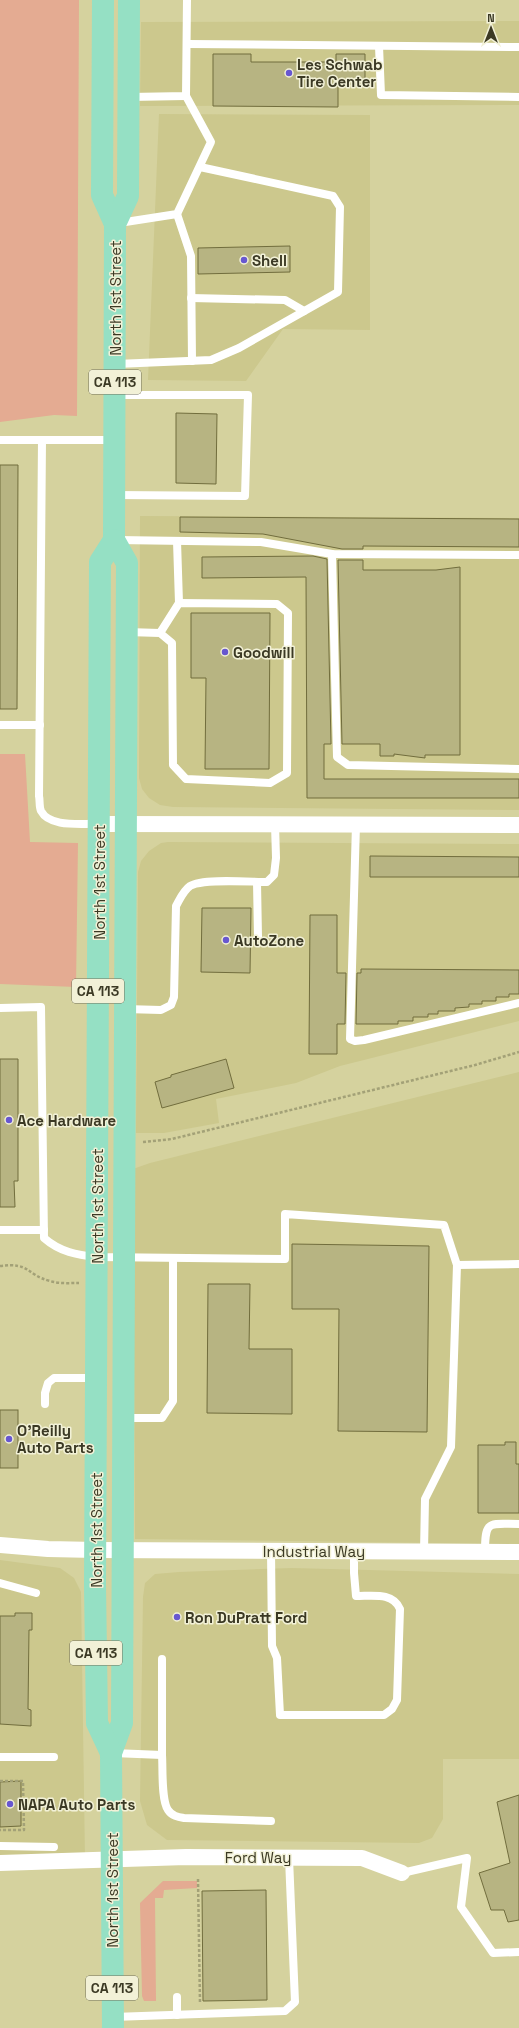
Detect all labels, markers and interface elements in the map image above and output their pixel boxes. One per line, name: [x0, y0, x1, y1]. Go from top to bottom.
north arrow: [471, 8, 511, 48]
text: N: [487, 11, 495, 25]
place label: Les Schwab Tire Center: [297, 55, 383, 91]
marker: Les Schwab Tire Center: [284, 68, 294, 78]
street label: North 1st Street: [106, 240, 125, 356]
place label: Shell: [252, 251, 287, 270]
marker: Shell: [239, 255, 249, 265]
road number: CA 113: [89, 370, 141, 394]
place label: Goodwill: [233, 643, 295, 662]
marker: Goodwill: [220, 647, 230, 657]
street label: North 1st Street: [90, 824, 109, 940]
place label: AutoZone: [234, 931, 304, 950]
marker: AutoZone: [221, 935, 231, 945]
road number: CA 113: [72, 979, 124, 1003]
place label: Ace Hardware: [17, 1111, 117, 1130]
marker: Ace Hardware: [4, 1115, 14, 1125]
street label: North 1st Street: [88, 1148, 107, 1264]
place label: O'Reilly Auto Parts: [17, 1421, 94, 1457]
marker: O'Reilly Auto Parts: [4, 1434, 14, 1444]
street label: North 1st Street: [87, 1472, 106, 1588]
street label: Industrial Way: [263, 1542, 365, 1561]
place label: Ron DuPratt Ford: [185, 1608, 307, 1627]
marker: Ron DuPratt Ford: [172, 1612, 182, 1622]
road number: CA 113: [70, 1641, 122, 1665]
place label: NAPA Auto Parts: [18, 1795, 135, 1814]
marker: NAPA Auto Parts: [5, 1799, 15, 1809]
street label: North 1st Street: [103, 1832, 122, 1948]
street label: Ford Way: [225, 1848, 291, 1867]
road number: CA 113: [86, 1976, 138, 2000]

